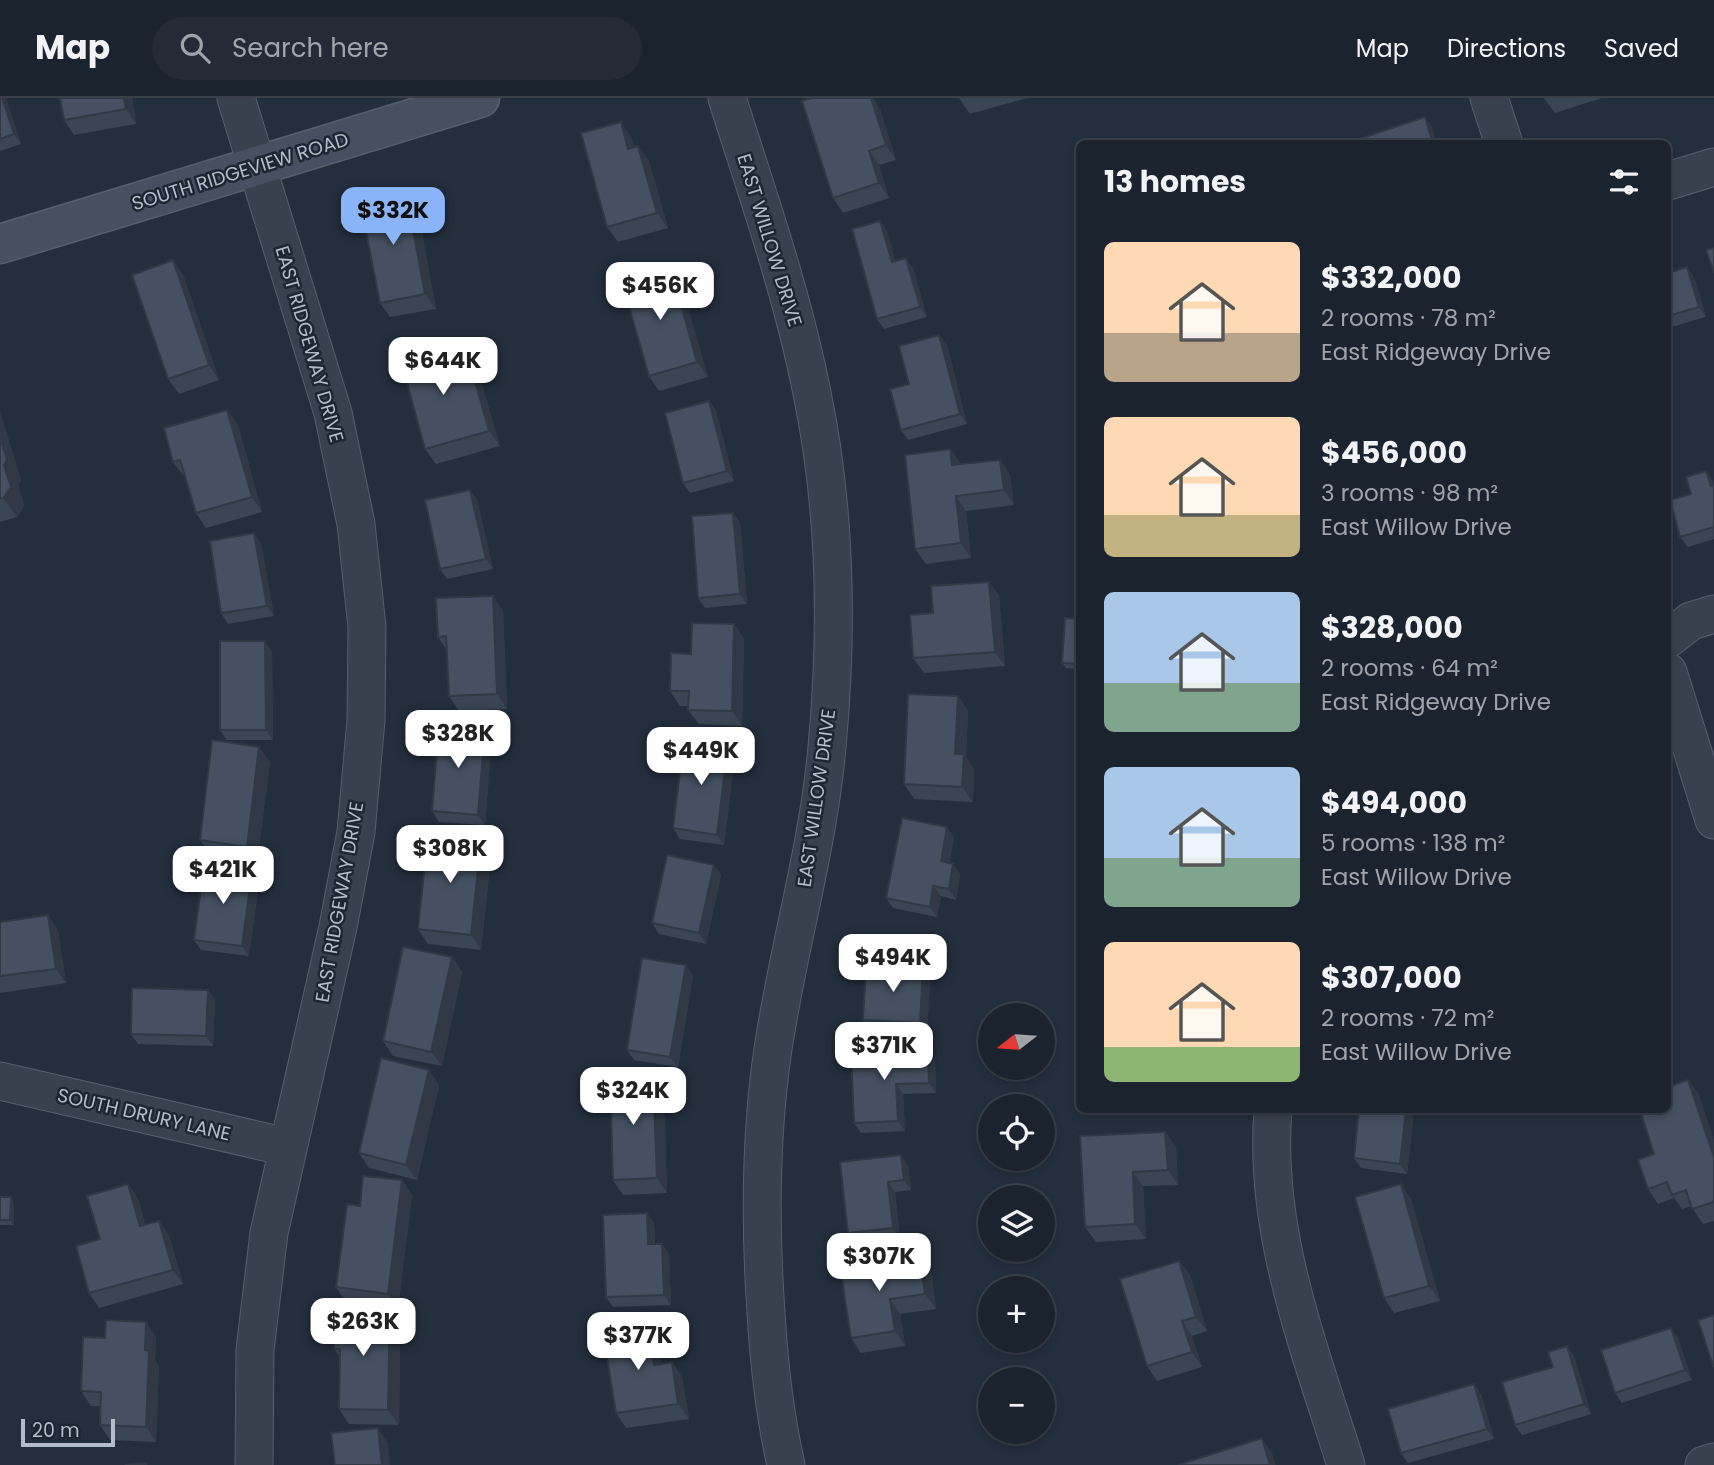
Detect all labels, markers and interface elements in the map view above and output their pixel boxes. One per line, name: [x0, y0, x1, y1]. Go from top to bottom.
search box: [152, 17, 642, 80]
text: Map: [35, 24, 110, 71]
icon: search: [176, 29, 214, 67]
text: Search here: [232, 30, 389, 66]
text: Map: [1356, 32, 1409, 65]
text: Directions: [1447, 32, 1566, 65]
text: Saved: [1604, 32, 1679, 65]
street label: SOUTH RIDGEVIEW ROAD: [129, 126, 352, 217]
street label: EAST WILLOW DRIVE: [730, 150, 809, 330]
text: 13 homes: [1104, 160, 1246, 203]
icon: filters: [1605, 163, 1643, 201]
pin: $332K: [344, 188, 442, 247]
text: $332K: [357, 194, 429, 226]
street label: EAST RIDGEWAY DRIVE: [269, 243, 350, 445]
text: $332,000: [1321, 256, 1461, 299]
pin: $456K: [611, 262, 709, 322]
text: $456K: [622, 269, 698, 301]
icon: home: [1160, 270, 1244, 354]
text: 2 rooms · 78 m²: [1321, 302, 1496, 334]
text: East Ridgeway Drive: [1321, 336, 1551, 368]
pin: $644K: [394, 338, 492, 397]
text: $644K: [405, 344, 481, 376]
text: $456,000: [1321, 431, 1467, 474]
icon: home: [1160, 445, 1244, 529]
text: 3 rooms · 98 m²: [1321, 477, 1498, 509]
text: East Willow Drive: [1321, 511, 1512, 543]
text: $328,000: [1321, 606, 1463, 649]
icon: home: [1160, 620, 1244, 704]
text: 2 rooms · 64 m²: [1321, 652, 1498, 684]
text: East Ridgeway Drive: [1321, 686, 1551, 718]
street label: EAST WILLOW DRIVE: [791, 707, 842, 889]
pin: $328K: [409, 710, 507, 770]
text: $328K: [421, 717, 495, 749]
pin: $449K: [652, 728, 750, 787]
text: $449K: [663, 734, 739, 766]
text: $494,000: [1321, 781, 1467, 824]
icon: home: [1160, 795, 1244, 879]
street label: EAST RIDGEWAY DRIVE: [309, 800, 370, 1004]
pin: $308K: [401, 826, 499, 885]
text: 5 rooms · 138 m²: [1321, 827, 1505, 859]
text: $308K: [413, 832, 487, 864]
pin: $421K: [174, 846, 272, 906]
text: $421K: [189, 853, 257, 885]
text: East Willow Drive: [1321, 861, 1512, 893]
pin: $494K: [844, 934, 942, 994]
text: $494K: [855, 941, 931, 973]
text: $307,000: [1321, 956, 1462, 999]
icon: home: [1160, 970, 1244, 1054]
text: 2 rooms · 72 m²: [1321, 1002, 1494, 1034]
north arrow: [978, 1003, 1055, 1080]
map controls: [978, 1003, 1055, 1444]
pin: $371K: [835, 1023, 933, 1082]
text: $371K: [851, 1029, 917, 1061]
text: East Willow Drive: [1321, 1036, 1512, 1068]
pin: $324K: [584, 1068, 682, 1127]
text: $324K: [596, 1074, 670, 1106]
street label: SOUTH DRURY LANE: [55, 1081, 233, 1148]
button: locate: [978, 1094, 1055, 1171]
button: layers: [978, 1185, 1055, 1262]
pin: $307K: [830, 1234, 928, 1293]
text: $307K: [843, 1240, 915, 1272]
button: +: [978, 1276, 1055, 1353]
pin: $263K: [314, 1298, 412, 1358]
text: $263K: [327, 1305, 399, 1337]
pin: $377K: [589, 1312, 687, 1372]
text: $377K: [603, 1319, 673, 1351]
button: −: [978, 1367, 1055, 1444]
scale bar: [21, 1416, 116, 1448]
text: 20 m: [32, 1417, 80, 1444]

